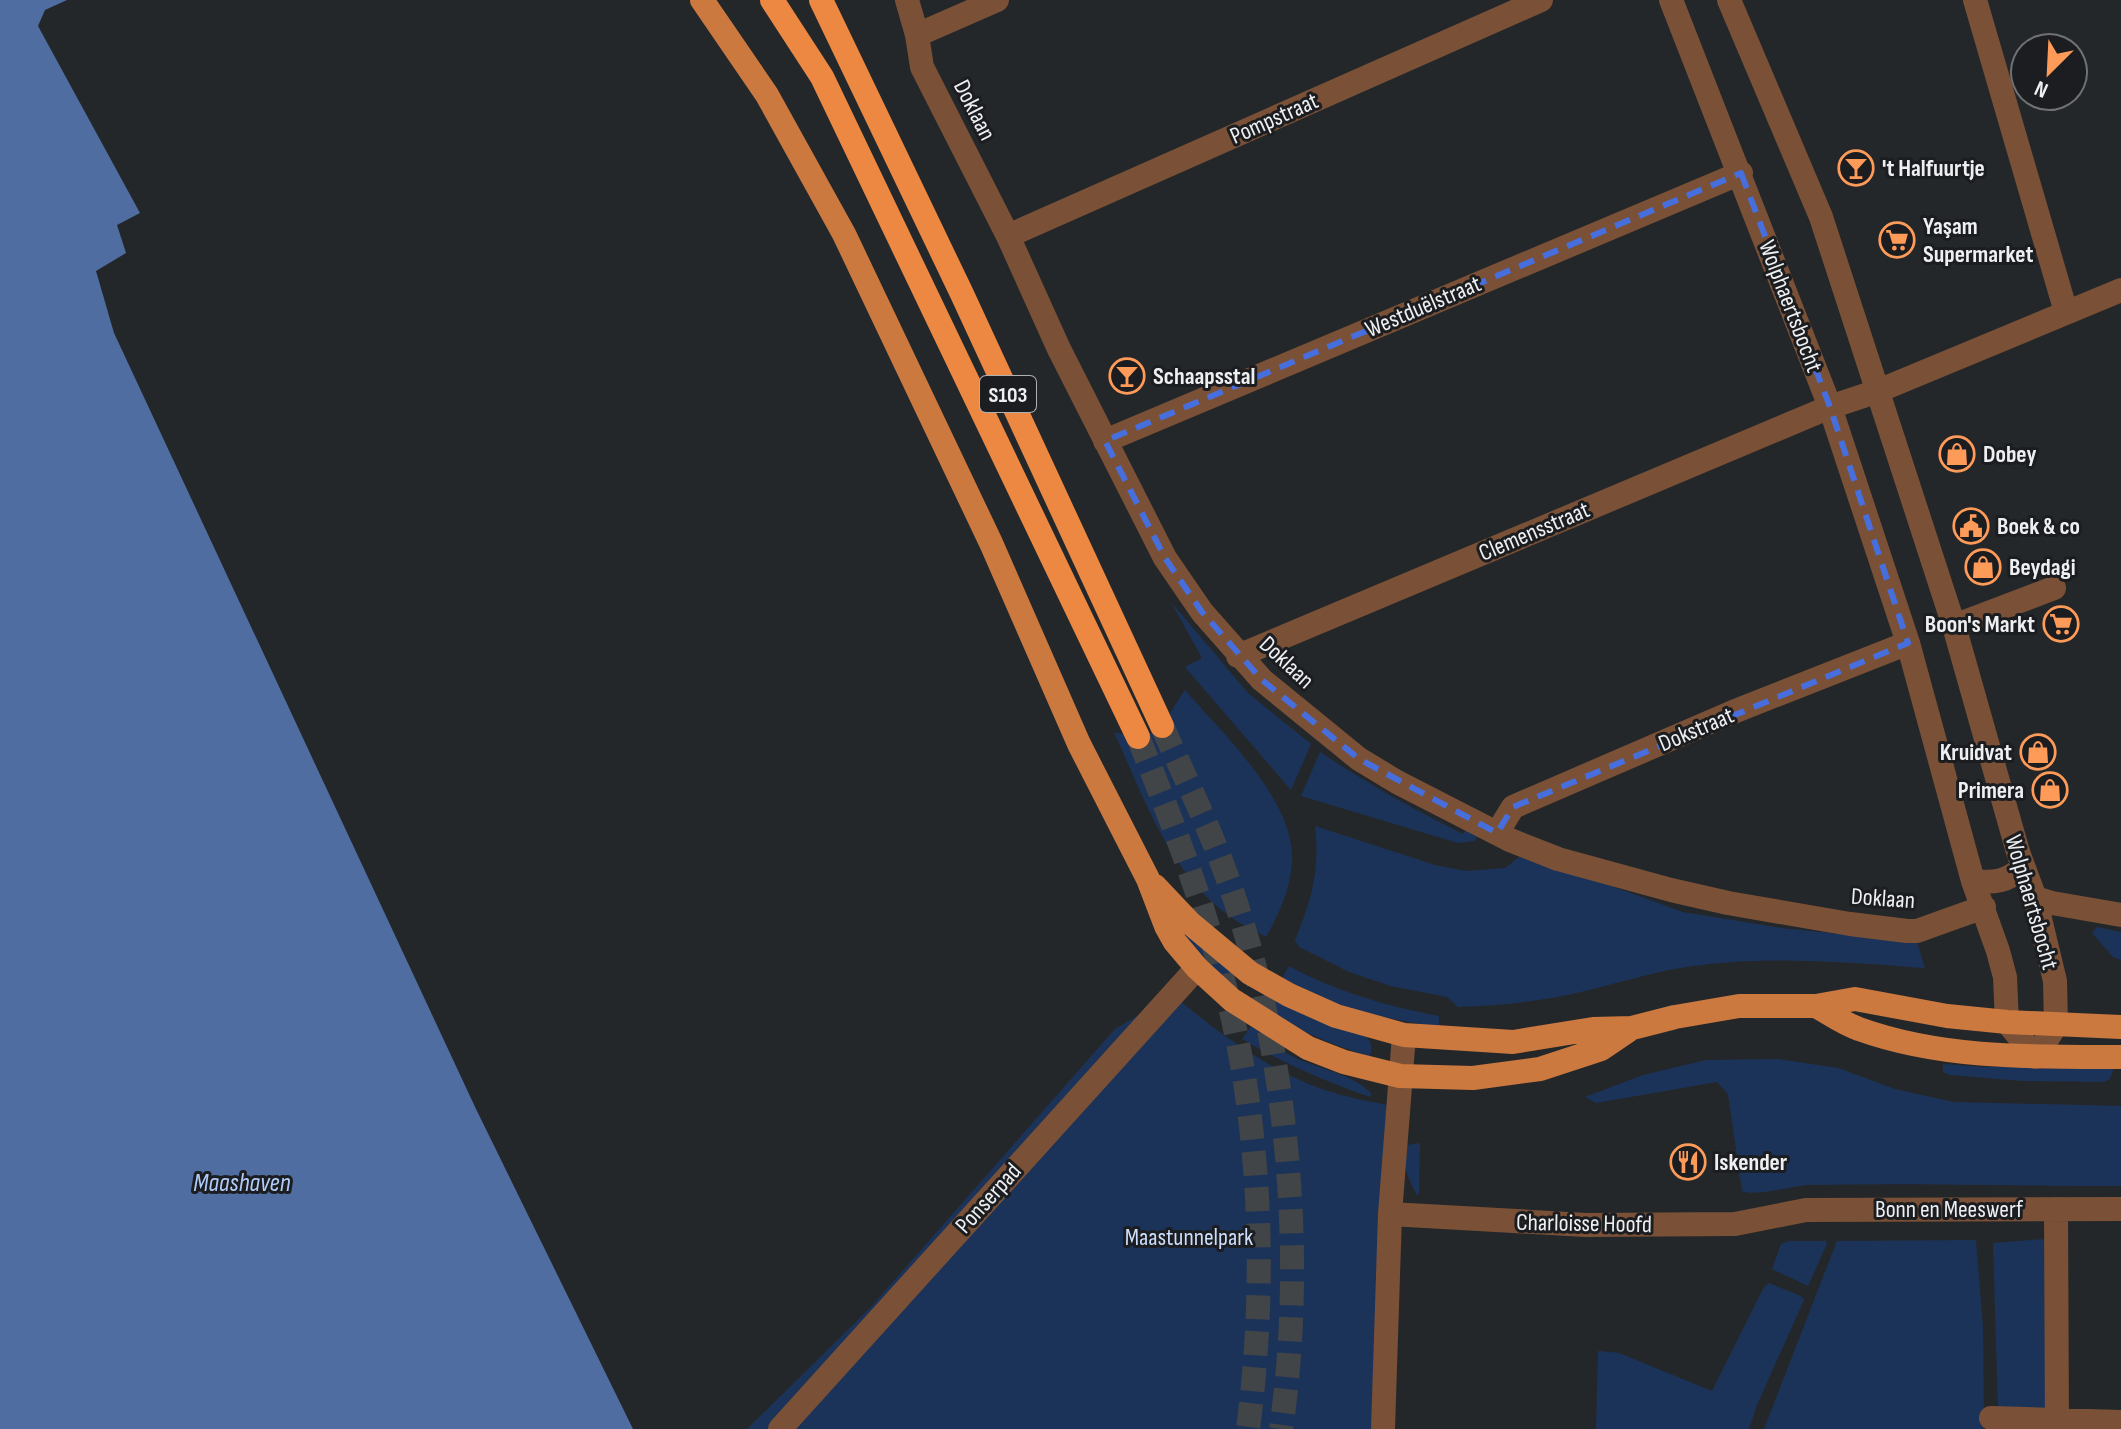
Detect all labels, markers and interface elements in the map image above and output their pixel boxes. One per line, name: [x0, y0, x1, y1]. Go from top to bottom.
north arrow: [2009, 32, 2089, 112]
text: N: [2031, 74, 2052, 104]
street label: Doklaan: [947, 75, 1002, 145]
street label: Pompstraat: [1226, 86, 1323, 151]
bar icon: 't Halfuurtje: [1837, 149, 1875, 187]
place label: 't Halfuurtje: [1882, 154, 1985, 183]
place label: Yaşam Supermarket: [1923, 212, 2033, 269]
supermarket icon: Yaşam Supermarket: [1878, 221, 1916, 259]
street label: Wolphaertsbocht: [1752, 236, 1829, 376]
street label: Westduëlstraat: [1361, 269, 1485, 344]
bar icon: Schaapsstal: [1108, 357, 1146, 395]
place label: Schaapsstal: [1153, 362, 1255, 391]
road number: S103: [980, 376, 1036, 412]
shop icon: Dobey: [1938, 435, 1976, 473]
place label: Dobey: [1983, 440, 2036, 469]
street label: Clemensstraat: [1474, 495, 1594, 568]
public building icon: Boek & co: [1952, 507, 1990, 545]
place label: Boek & co: [1997, 512, 2080, 541]
shop icon: Beydagi: [1964, 548, 2002, 586]
place label: Beydagi: [2009, 553, 2076, 582]
supermarket icon: Boon's Markt: [2042, 605, 2080, 643]
place label: Boon's Markt: [1925, 610, 2035, 639]
street label: Doklaan: [1253, 630, 1320, 695]
street label: Dokstraat: [1654, 701, 1738, 758]
shop icon: Kruidvat: [2019, 733, 2057, 771]
place label: Kruidvat: [1940, 738, 2012, 767]
shop icon: Primera: [2031, 771, 2069, 809]
place label: Primera: [1958, 776, 2024, 805]
street label: Wolphaertsbocht: [1998, 831, 2065, 973]
street label: Doklaan: [1850, 882, 1916, 915]
restaurant icon: Iskender: [1669, 1143, 1707, 1181]
place label: Iskender: [1714, 1148, 1788, 1177]
street label: Ponserpad: [949, 1157, 1027, 1239]
water label: Maashaven: [193, 1168, 291, 1199]
street label: Bonn en Meeswerf: [1875, 1195, 2024, 1224]
street label: Charloisse Hoofd: [1516, 1208, 1652, 1239]
park label: Maastunnelpark: [1125, 1223, 1253, 1252]

